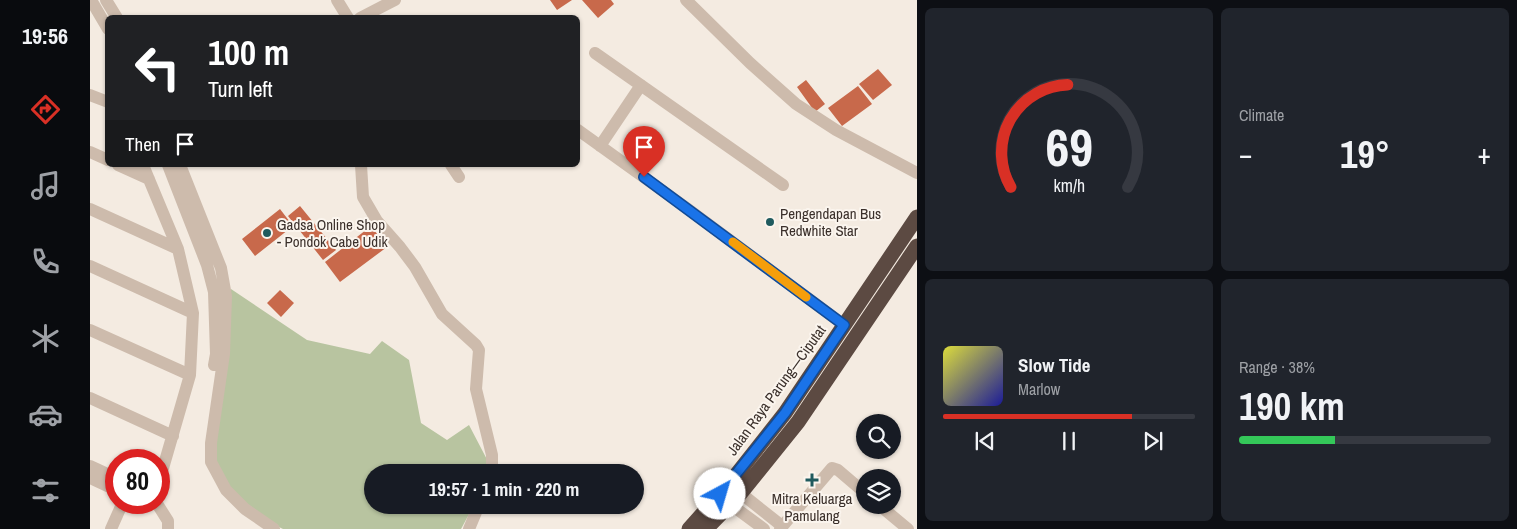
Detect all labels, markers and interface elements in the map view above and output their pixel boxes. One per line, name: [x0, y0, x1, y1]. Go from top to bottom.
text: 19:56: [22, 21, 68, 51]
text: 100 m: [208, 29, 289, 76]
icon: left: [125, 35, 190, 100]
text: Turn left: [208, 74, 273, 104]
icon: directions: [28, 92, 63, 127]
text: Climate: [1239, 104, 1284, 126]
text: 69: [1045, 112, 1093, 182]
pin: [623, 126, 665, 177]
text: 19°: [1340, 129, 1390, 180]
icon: arrive: [171, 130, 199, 158]
text: Then: [125, 131, 161, 157]
icon: arrive: [630, 133, 658, 161]
text: −: [1239, 135, 1252, 173]
text: +: [1478, 135, 1491, 173]
icon: music: [28, 168, 63, 203]
text: km/h: [1053, 174, 1085, 198]
place label: Pengendapan Bus Redwhite Star: [780, 203, 881, 241]
place label: Gadsa Online Shop - Pondok Cabe Udik: [277, 214, 389, 252]
marker: Pengendapan Bus Redwhite Star: [764, 216, 776, 228]
marker: Gadsa Online Shop - Pondok Cabe Udik: [261, 227, 273, 239]
icon: phone: [28, 244, 63, 279]
street label: Jalan Raya Parung—Ciputat: [721, 320, 831, 460]
icon: climate: [28, 321, 63, 356]
text: Slow Tide: [1018, 352, 1090, 378]
text: Range · 38%: [1239, 356, 1315, 378]
text: Marlow: [1018, 378, 1060, 400]
text: 190 km: [1239, 381, 1345, 432]
icon: car: [28, 397, 63, 432]
map controls: [856, 414, 901, 514]
button: search: [856, 414, 901, 459]
icon: previous: [971, 427, 999, 455]
icon: pause: [1055, 427, 1083, 455]
icon: next: [1139, 427, 1167, 455]
speed limit sign: 80: [105, 449, 170, 514]
position arrow: [693, 467, 745, 519]
button: layers: [856, 469, 901, 514]
icon: filters: [28, 473, 63, 508]
marker: Mitra Keluarga Pamulang: [805, 473, 819, 487]
text: 19:57 · 1 min · 220 m: [429, 476, 579, 502]
place label: Mitra Keluarga Pamulang: [772, 488, 852, 526]

